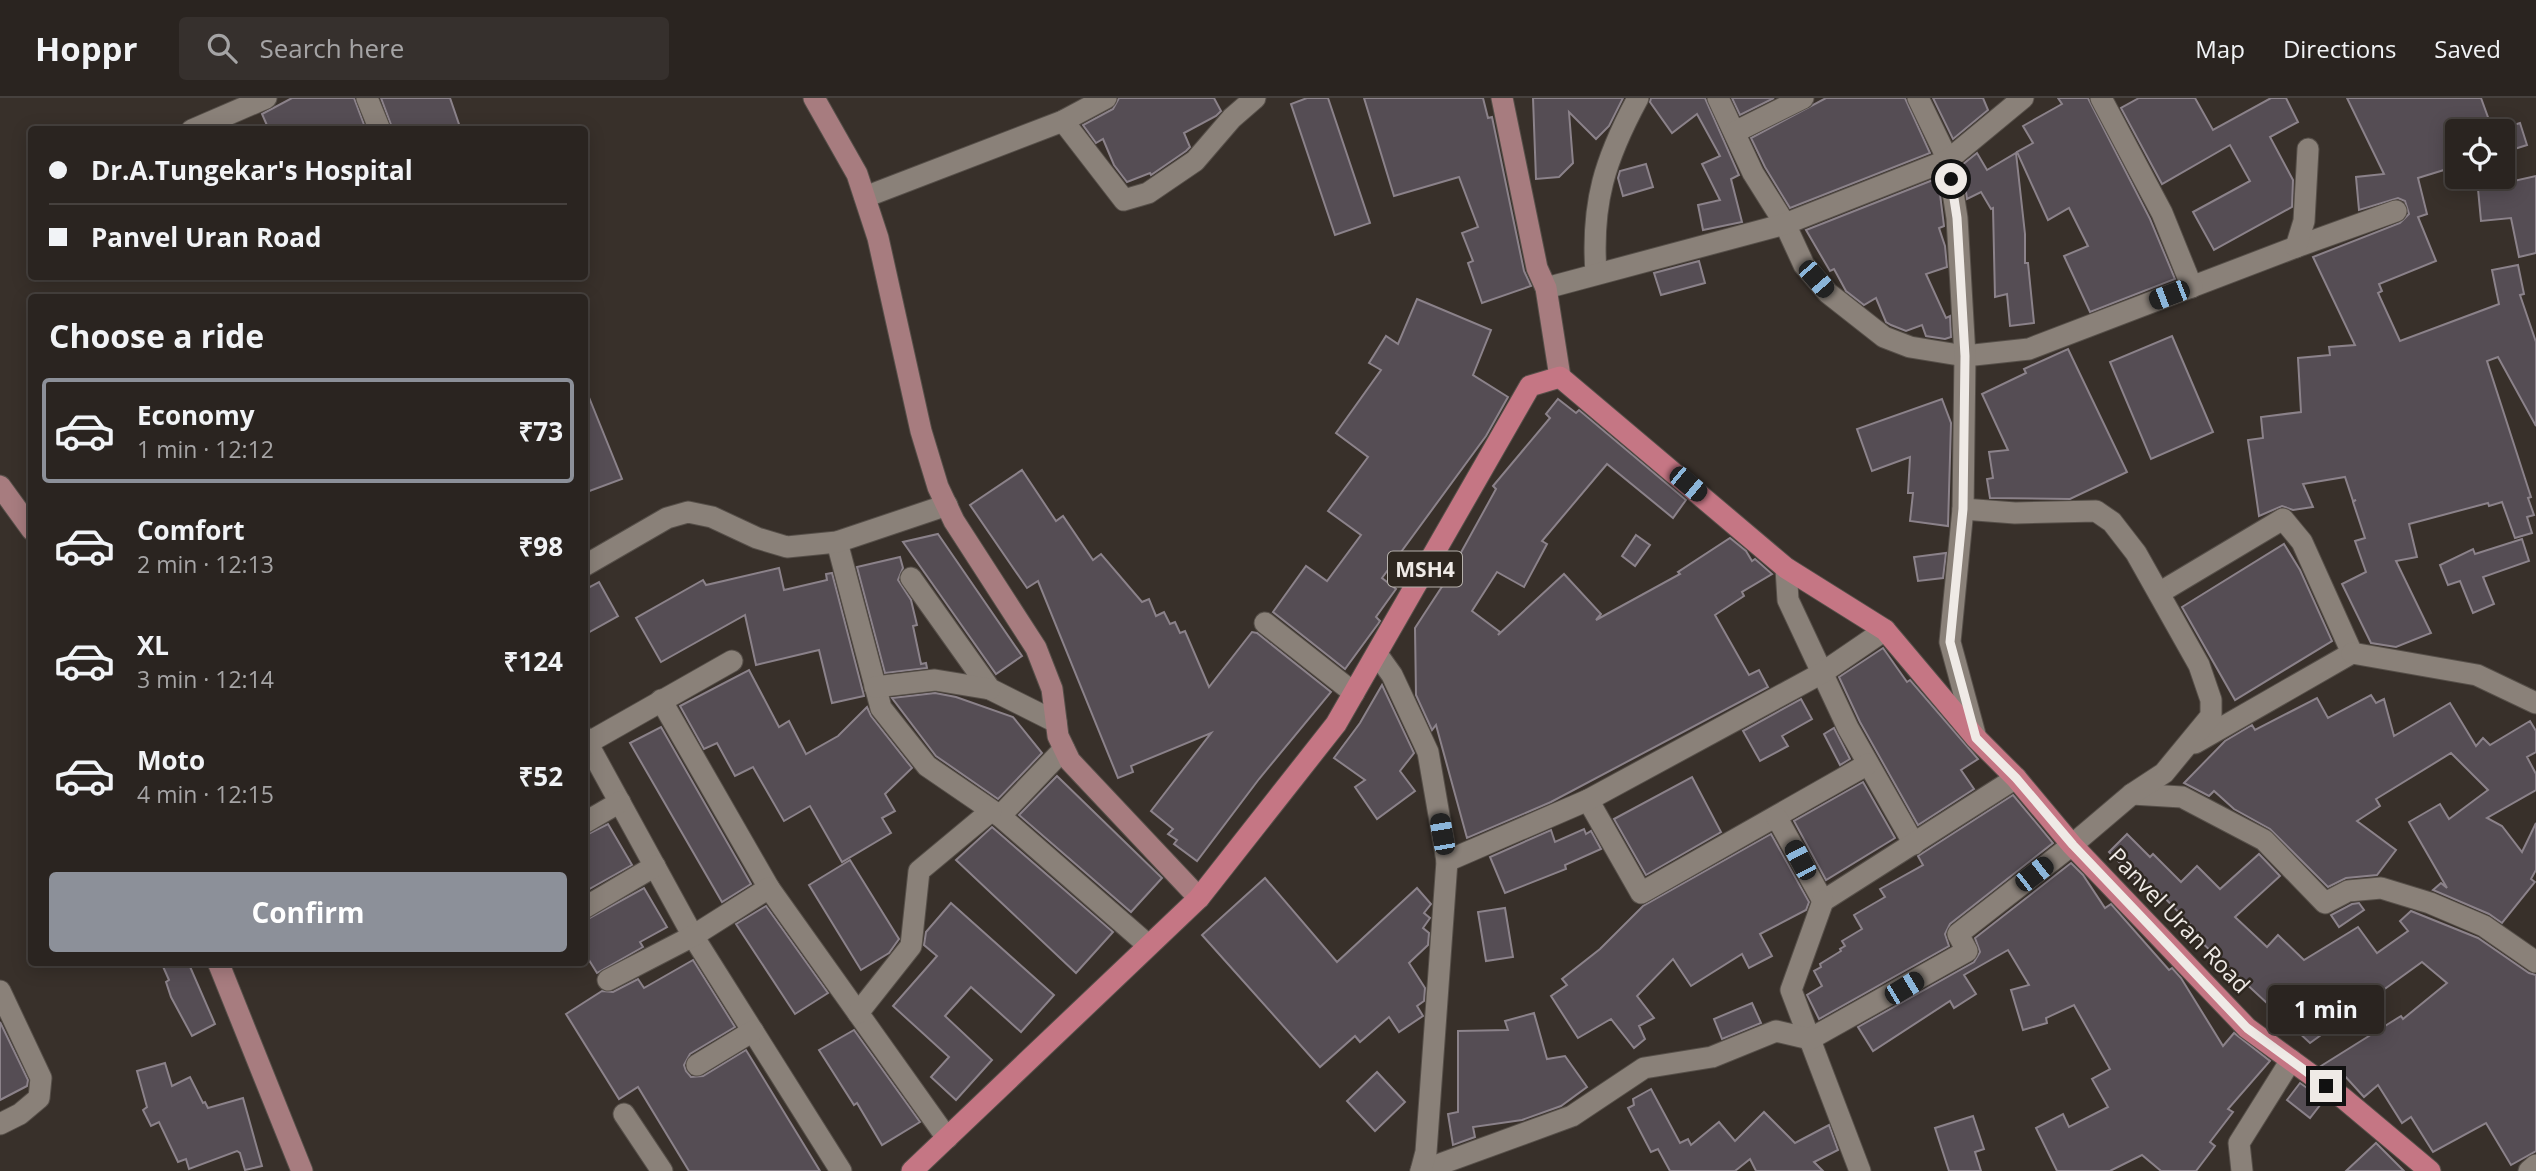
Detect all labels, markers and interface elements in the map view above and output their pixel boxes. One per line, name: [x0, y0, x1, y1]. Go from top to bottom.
search box: [179, 17, 669, 80]
text: Hoppr: [35, 26, 137, 71]
icon: search: [203, 29, 241, 67]
text: Search here: [259, 30, 404, 66]
text: Map: [2195, 32, 2245, 65]
text: Directions: [2283, 32, 2396, 65]
text: Saved: [2434, 32, 2501, 65]
map controls: [2445, 119, 2515, 189]
button: locate: [2445, 119, 2515, 189]
text: Dr.A.Tungekar's Hospital: [91, 152, 413, 188]
route start: [1935, 163, 1967, 195]
text: Panvel Uran Road: [91, 219, 321, 255]
car: [1795, 256, 1838, 302]
car: [2146, 278, 2193, 312]
text: Choose a ride: [49, 314, 264, 357]
text: Economy: [137, 397, 255, 433]
icon: car: [53, 399, 116, 462]
text: ₹73: [518, 413, 563, 449]
text: 1 min · 12:12: [137, 433, 274, 465]
car: [1666, 462, 1711, 506]
text: Comfort: [137, 512, 244, 548]
icon: car: [53, 514, 116, 577]
text: ₹98: [518, 528, 563, 564]
text: 2 min · 12:13: [137, 548, 274, 580]
road number: MSH4: [1388, 552, 1462, 587]
text: XL: [137, 627, 169, 663]
icon: car: [53, 629, 116, 692]
text: ₹124: [504, 643, 563, 679]
text: 3 min · 12:14: [137, 663, 274, 695]
text: Moto: [137, 742, 205, 778]
icon: car: [53, 744, 116, 807]
text: ₹52: [518, 758, 563, 794]
text: 4 min · 12:15: [137, 778, 274, 810]
car: [1429, 811, 1456, 857]
car: [1781, 837, 1820, 883]
street label: Panvel Uran Road: [2102, 840, 2258, 1000]
car: [2011, 853, 2058, 895]
button: Confirm: [49, 872, 567, 952]
car: [1881, 968, 1928, 1008]
callout: 1 min: [2268, 984, 2384, 1034]
text: 1 min: [2294, 993, 2358, 1025]
route end: [2310, 1070, 2342, 1102]

